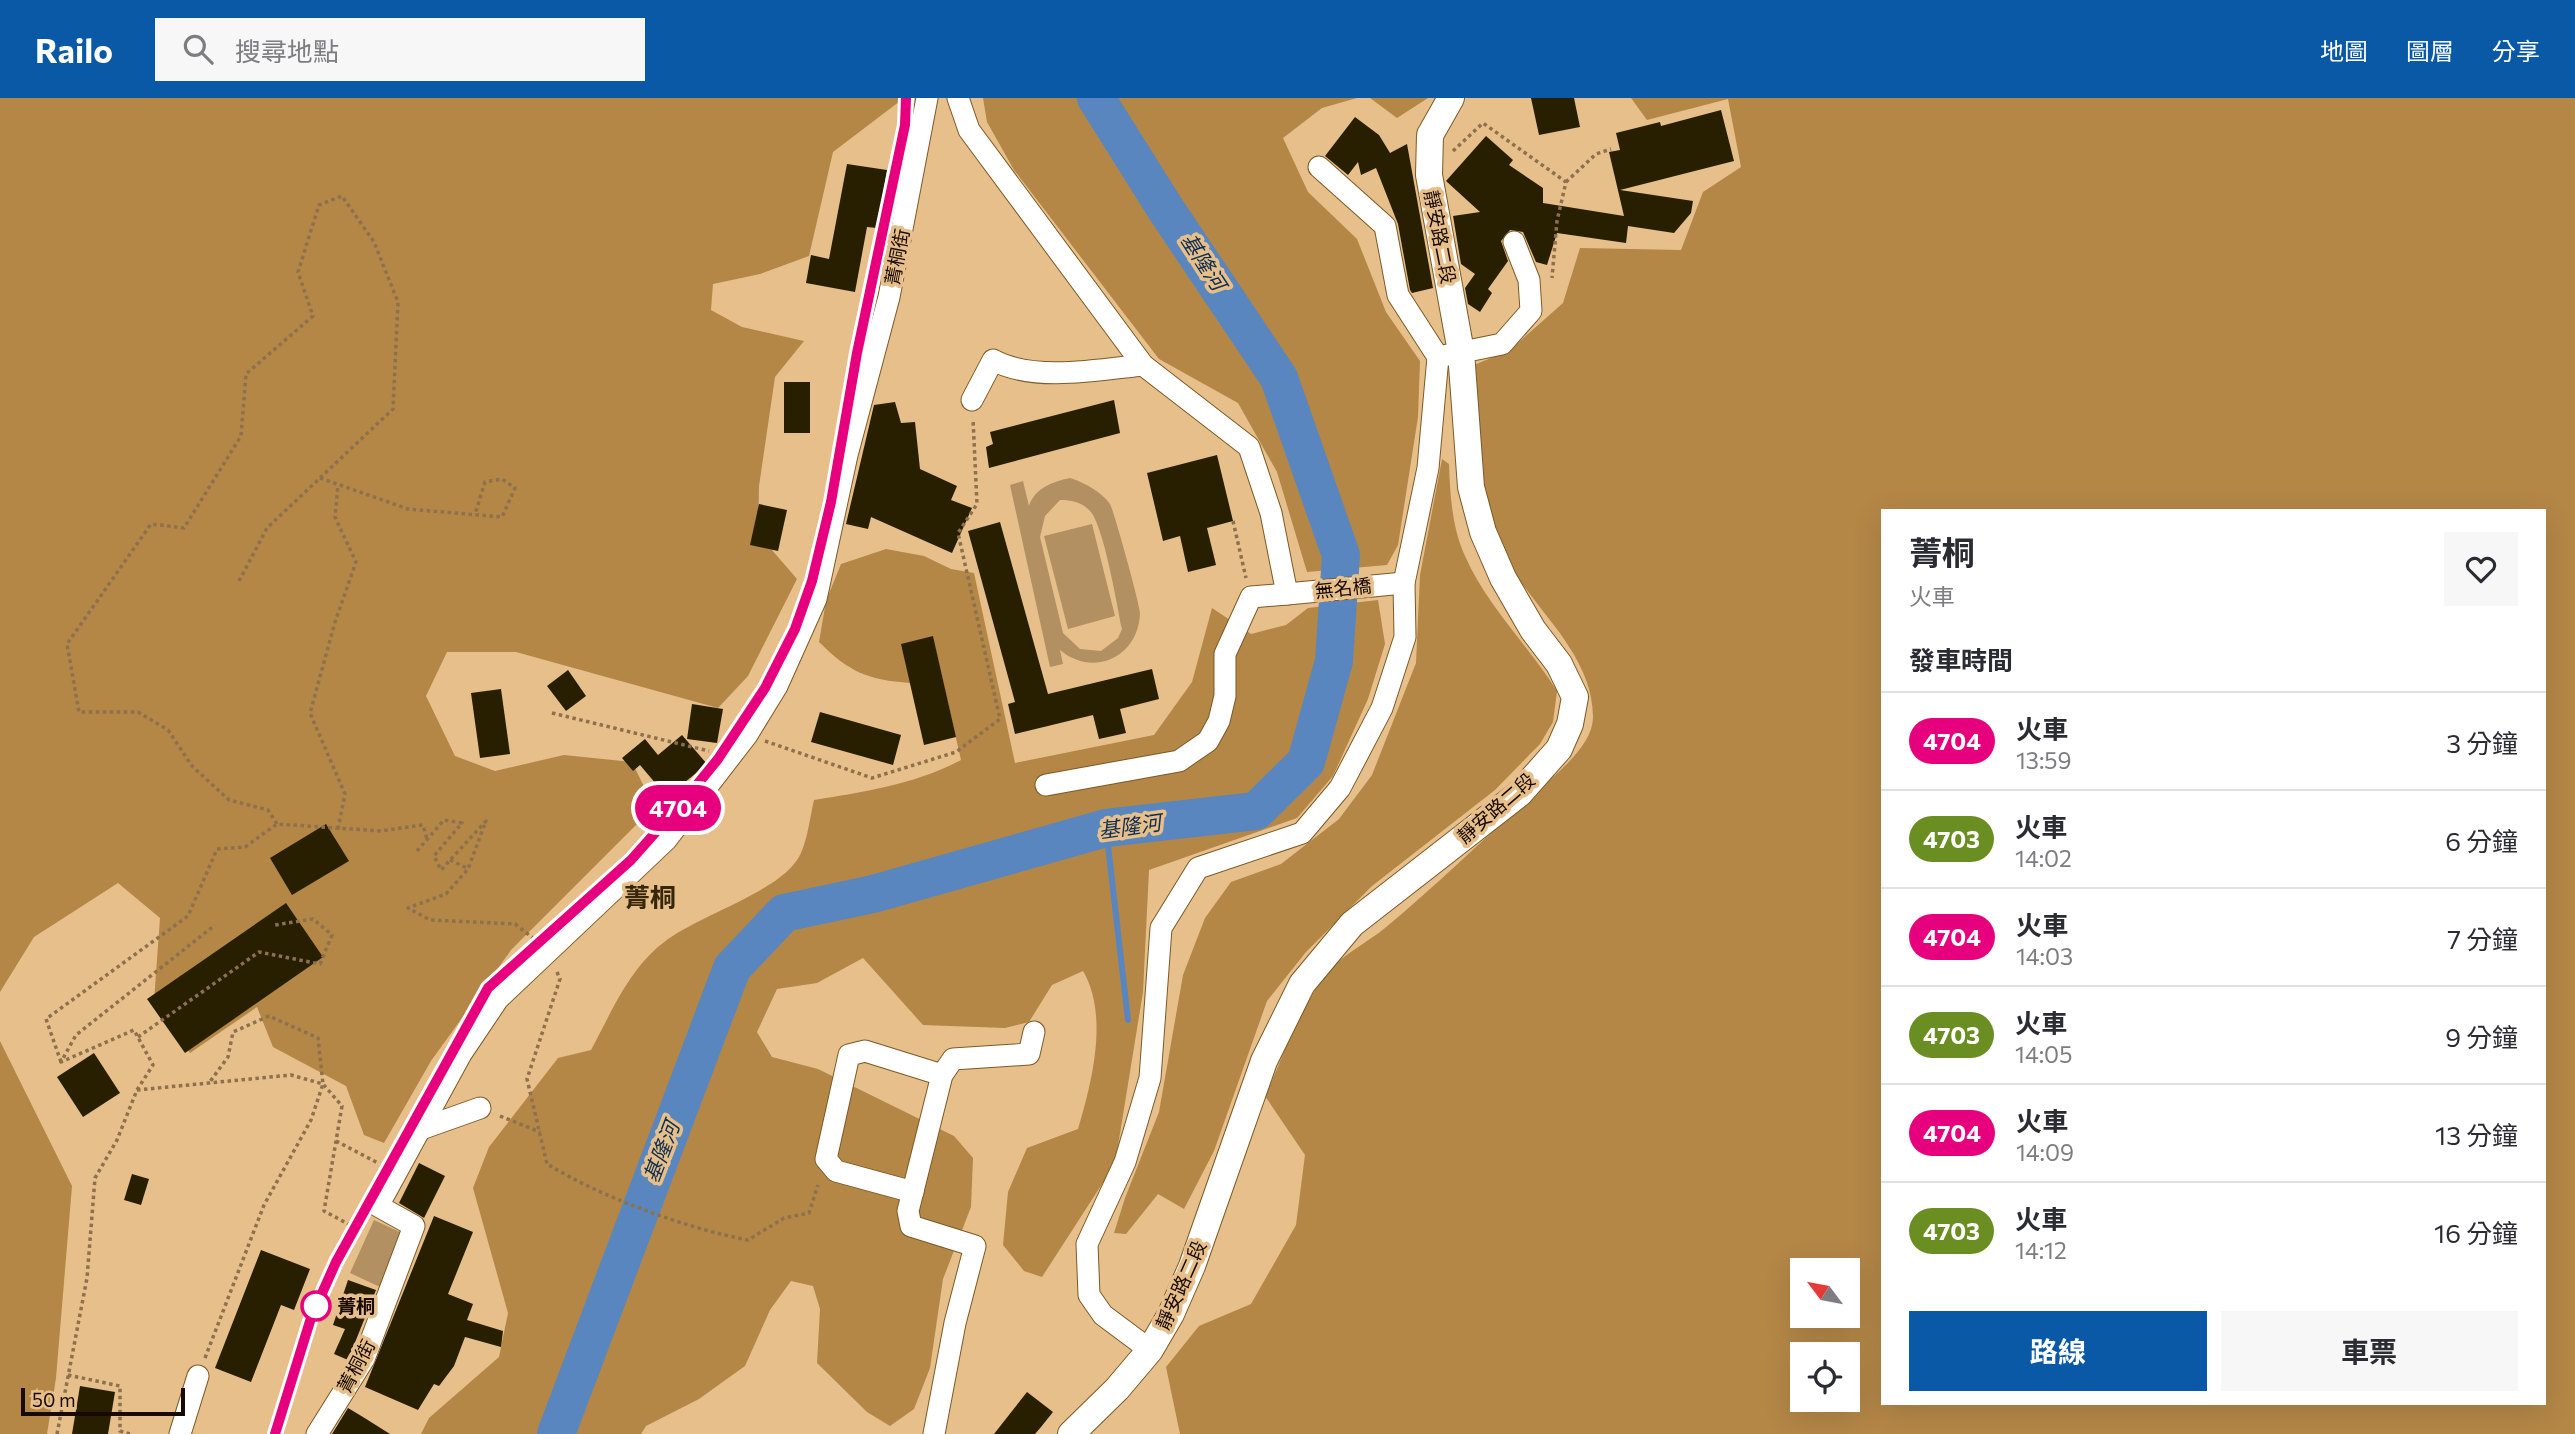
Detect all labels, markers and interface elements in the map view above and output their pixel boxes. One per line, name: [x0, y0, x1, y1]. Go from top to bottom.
search box: [155, 18, 645, 81]
text: Railo: [35, 29, 113, 70]
icon: search: [179, 30, 217, 68]
text: 搜尋地點: [235, 35, 339, 66]
text: 地圖: [2320, 36, 2368, 65]
text: 圖層: [2406, 36, 2454, 65]
text: 分享: [2492, 36, 2540, 65]
street label: 靜安路二段: [1420, 188, 1461, 286]
street label: 菁桐街: [880, 227, 913, 287]
water label: 基隆河: [1177, 228, 1234, 298]
text: 菁桐: [1909, 531, 1975, 572]
button: heart: [2444, 532, 2518, 606]
street label: 無名橋: [1313, 573, 1373, 602]
text: 火車: [1909, 582, 1955, 610]
text: 發車時間: [1909, 644, 2013, 675]
text: 火車: [2016, 713, 2068, 744]
text: 4704: [1923, 726, 1981, 755]
text: 3 分鐘: [2446, 727, 2518, 758]
text: 13:59: [2016, 746, 2072, 774]
street label: 靜安路二段: [1452, 768, 1539, 847]
line badge: 4704: [629, 785, 727, 831]
text: 4704: [649, 793, 707, 822]
water label: 基隆河: [1097, 808, 1167, 842]
text: 火車: [2015, 811, 2067, 842]
text: 4703: [1923, 824, 1980, 853]
text: 6 分鐘: [2445, 825, 2518, 856]
text: 14:02: [2015, 844, 2072, 872]
district label: 菁桐: [624, 881, 676, 912]
text: 火車: [2016, 909, 2068, 940]
text: 4704: [1923, 922, 1981, 951]
text: 7 分鐘: [2447, 923, 2518, 954]
text: 14:03: [2016, 942, 2073, 970]
text: 火車: [2015, 1007, 2067, 1038]
text: 4703: [1923, 1020, 1980, 1049]
text: 9 分鐘: [2445, 1021, 2518, 1052]
text: 14:05: [2015, 1040, 2072, 1068]
text: 火車: [2016, 1105, 2068, 1136]
water label: 基隆河: [638, 1114, 685, 1185]
text: 4704: [1923, 1118, 1981, 1147]
text: 13 分鐘: [2435, 1119, 2518, 1150]
text: 14:09: [2016, 1138, 2074, 1166]
text: 火車: [2015, 1203, 2067, 1234]
text: 4703: [1923, 1216, 1980, 1245]
text: 16 分鐘: [2434, 1217, 2518, 1248]
text: 14:12: [2015, 1236, 2067, 1264]
street label: 靜安路二段: [1151, 1237, 1210, 1333]
north arrow: [1790, 1258, 1860, 1328]
map controls: [1790, 1258, 1860, 1412]
marker: 菁桐: [301, 1291, 331, 1321]
place label: 菁桐: [337, 1294, 375, 1317]
button: 路線: [1909, 1311, 2207, 1391]
button: 車票: [2221, 1311, 2518, 1391]
street label: 菁桐街: [332, 1335, 379, 1396]
button: locate: [1790, 1342, 1860, 1412]
scale bar: [21, 1385, 186, 1417]
text: 50 m: [32, 1388, 76, 1411]

